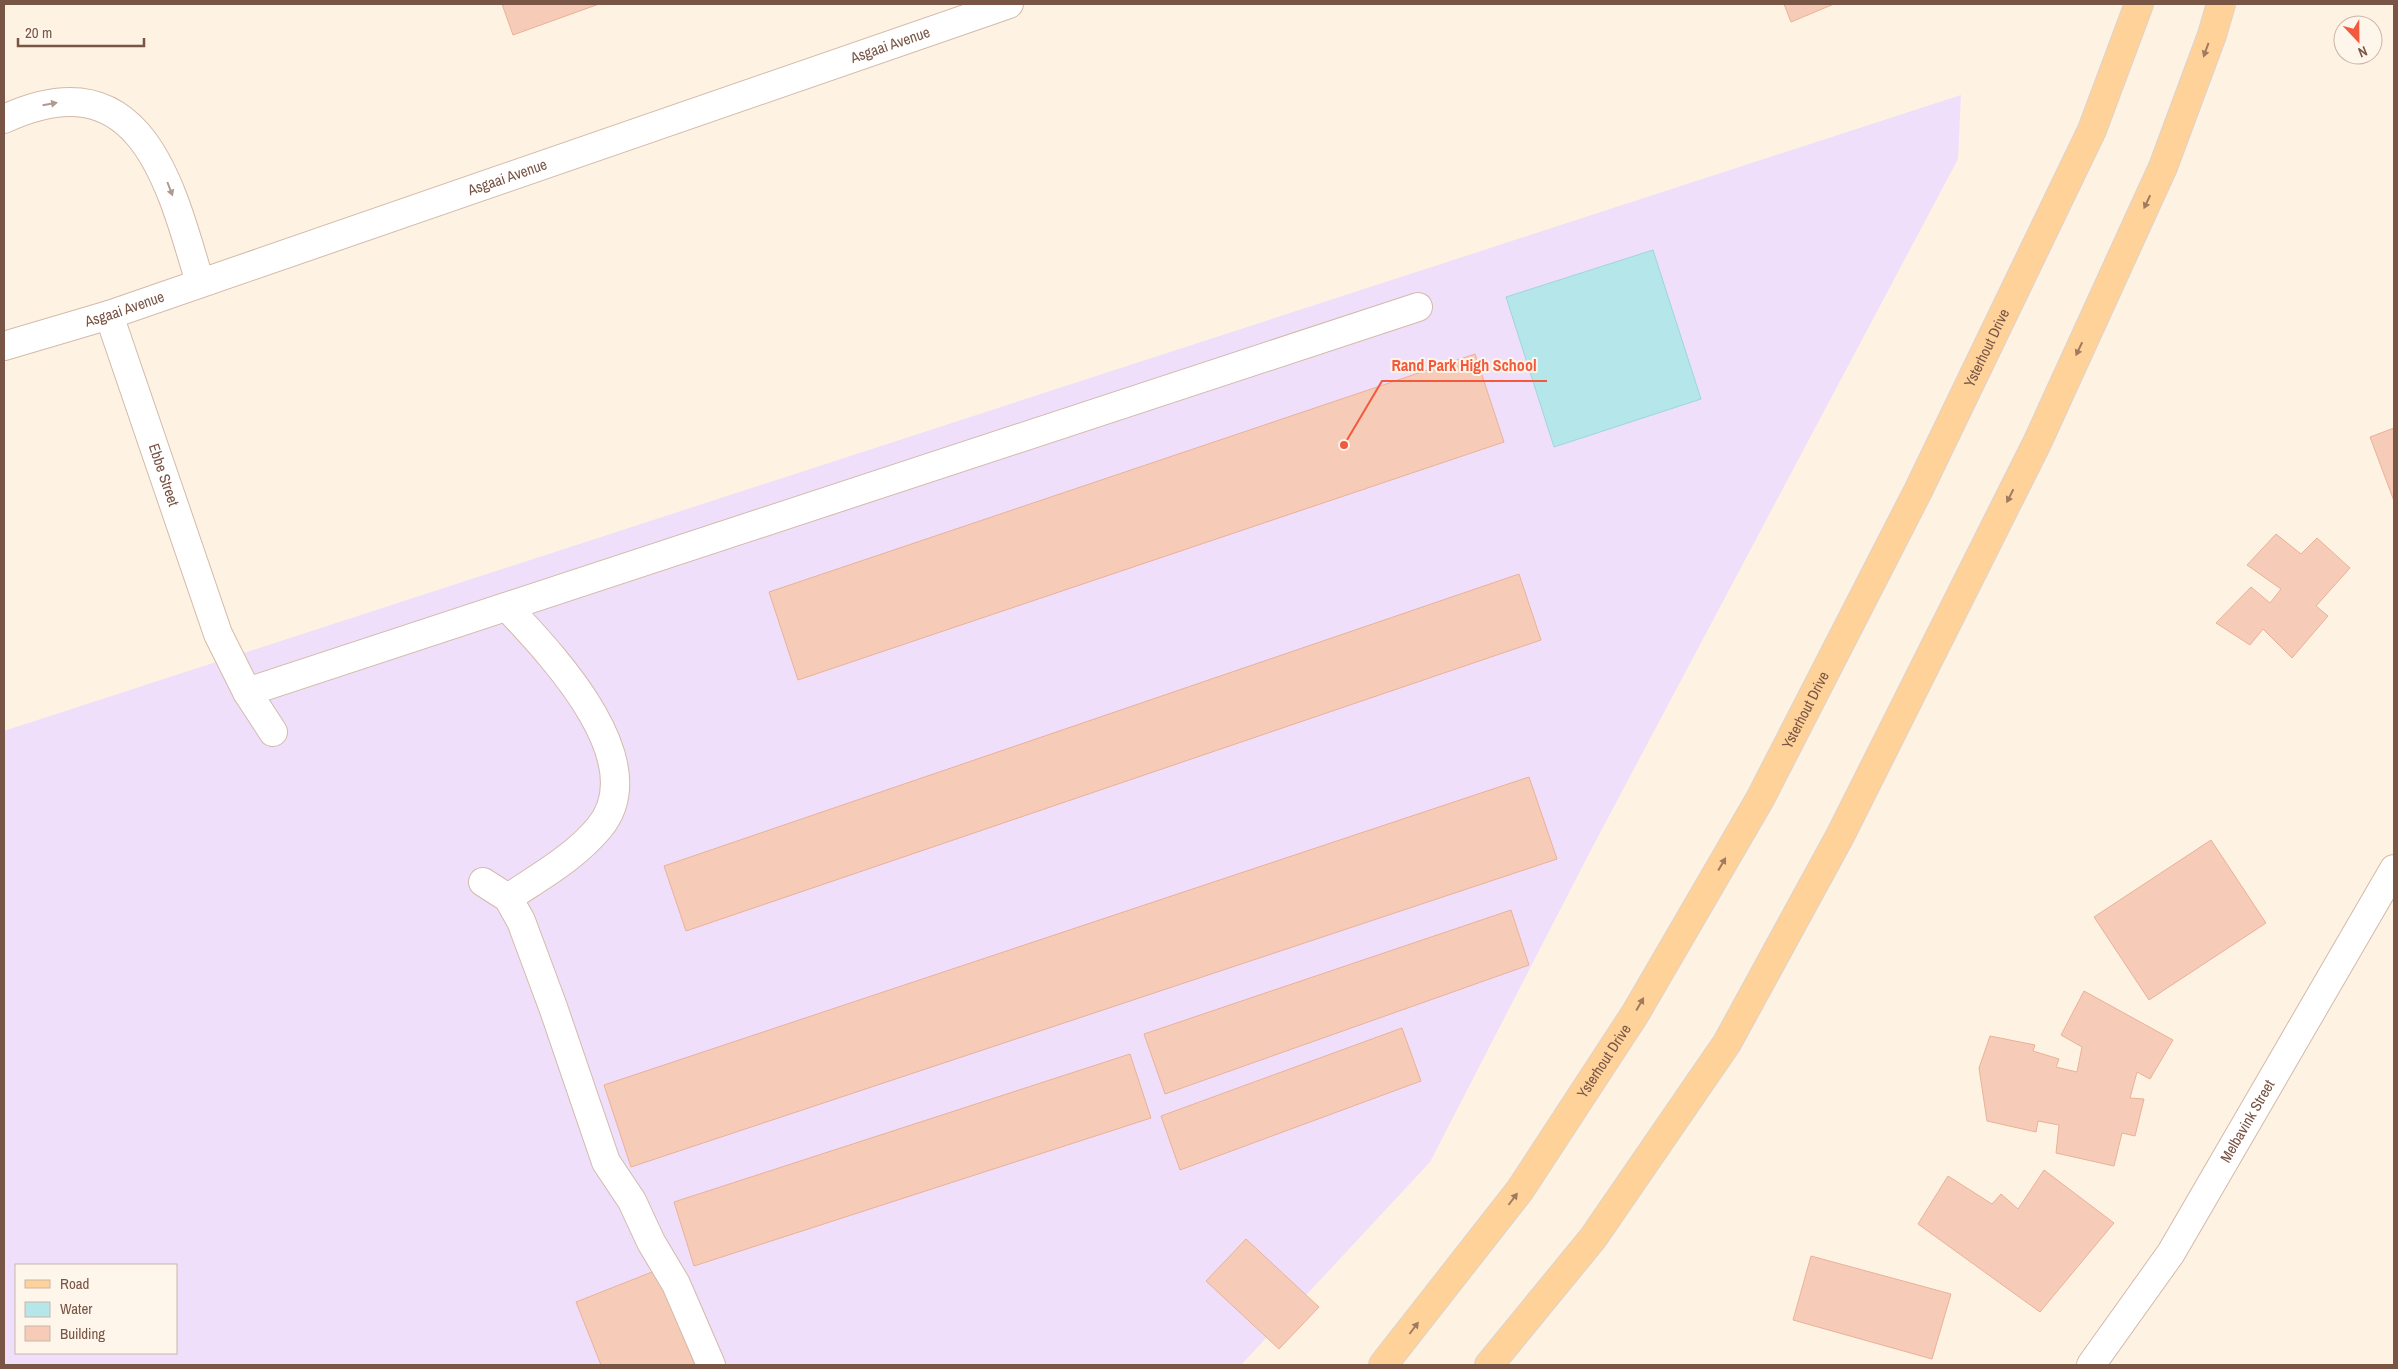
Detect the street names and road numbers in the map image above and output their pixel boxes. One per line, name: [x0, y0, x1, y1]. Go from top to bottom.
street label: Asgaai Avenue: [847, 21, 933, 68]
street label: Asgaai Avenue: [464, 153, 550, 201]
street label: Asgaai Avenue: [81, 286, 167, 332]
street label: Ysterhout Drive: [1959, 305, 2014, 391]
street label: Ebbe Street: [144, 441, 185, 509]
street label: Ysterhout Drive: [1776, 667, 1834, 752]
street label: Ysterhout Drive: [1572, 1020, 1636, 1102]
street label: Melbavink Street: [2215, 1075, 2280, 1166]

